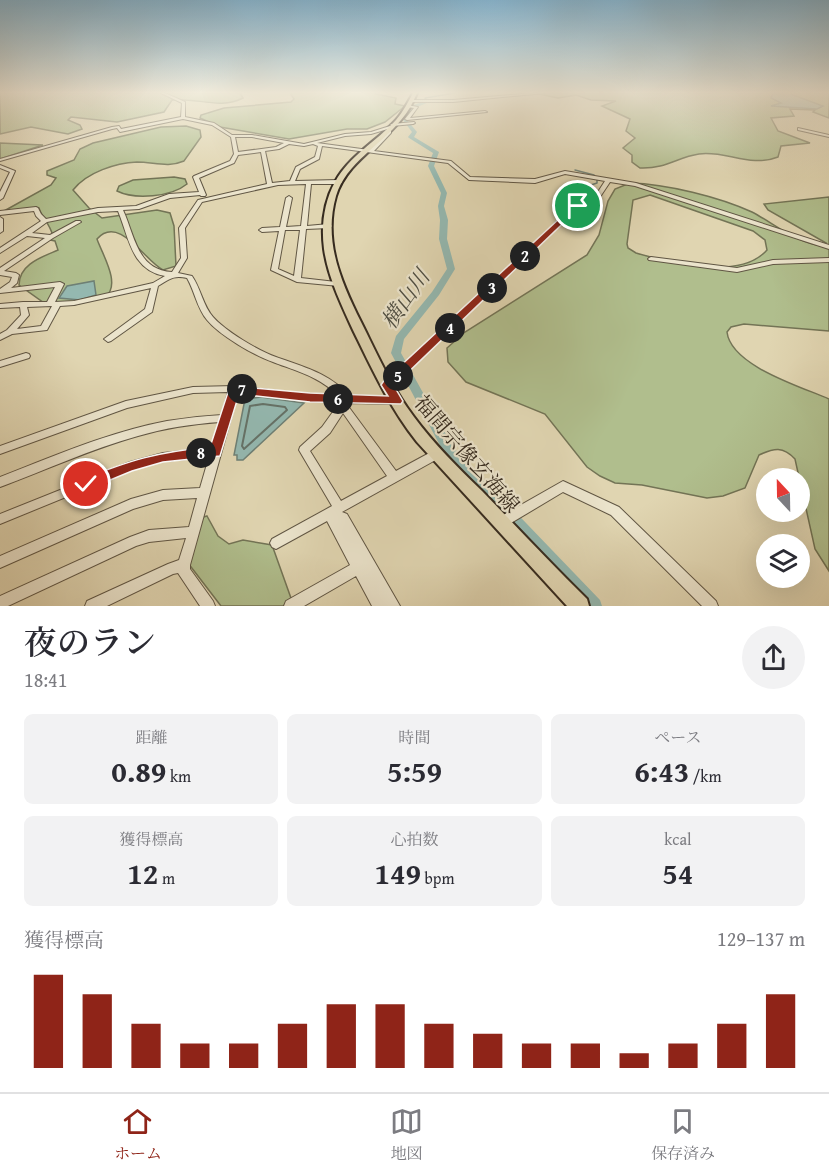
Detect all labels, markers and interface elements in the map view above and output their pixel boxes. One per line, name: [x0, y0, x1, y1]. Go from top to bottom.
pin: [552, 180, 603, 231]
icon: arrive: [561, 189, 594, 222]
pin: 2: [510, 241, 540, 271]
text: 2: [521, 244, 529, 268]
water label: 横山川: [373, 261, 438, 335]
pin: 3: [477, 273, 507, 303]
text: 3: [488, 276, 496, 300]
pin: 4: [435, 313, 465, 343]
text: 4: [446, 316, 454, 340]
pin: 5: [383, 361, 413, 391]
text: 5: [394, 364, 402, 388]
pin: 7: [227, 374, 257, 404]
text: 7: [238, 377, 246, 401]
pin: 6: [323, 384, 353, 414]
text: 6: [334, 387, 342, 411]
street label: 福間宗像玄海線: [407, 388, 527, 519]
pin: 8: [186, 438, 216, 468]
text: 8: [197, 441, 205, 465]
pin: [60, 458, 111, 509]
icon: check: [69, 467, 102, 500]
north arrow: [756, 468, 810, 522]
map controls: [756, 468, 810, 588]
button: layers: [756, 534, 810, 588]
text: 夜のラン: [24, 618, 156, 666]
button: share: [742, 626, 805, 689]
text: 18:41: [24, 665, 67, 694]
text: 距離: [135, 725, 167, 749]
text: 時間: [398, 725, 431, 749]
text: ペース: [654, 725, 701, 749]
text: 0.89: [111, 749, 166, 793]
text: 5:59: [387, 749, 442, 793]
text: 6:43: [634, 749, 689, 793]
text: km: [166, 764, 191, 788]
text: /km: [689, 764, 722, 788]
text: 獲得標高: [119, 827, 183, 851]
text: 心拍数: [390, 827, 439, 851]
text: kcal: [664, 827, 691, 851]
text: 12: [127, 851, 158, 895]
text: 149: [374, 851, 421, 895]
text: 54: [662, 851, 693, 895]
text: m: [158, 866, 175, 890]
text: bpm: [421, 866, 455, 890]
text: 129–137 m: [717, 924, 805, 953]
text: 獲得標高: [24, 925, 104, 954]
tab: ホーム: [114, 1105, 162, 1165]
tab: 地図: [390, 1105, 423, 1165]
tab: 保存済み: [651, 1105, 715, 1165]

